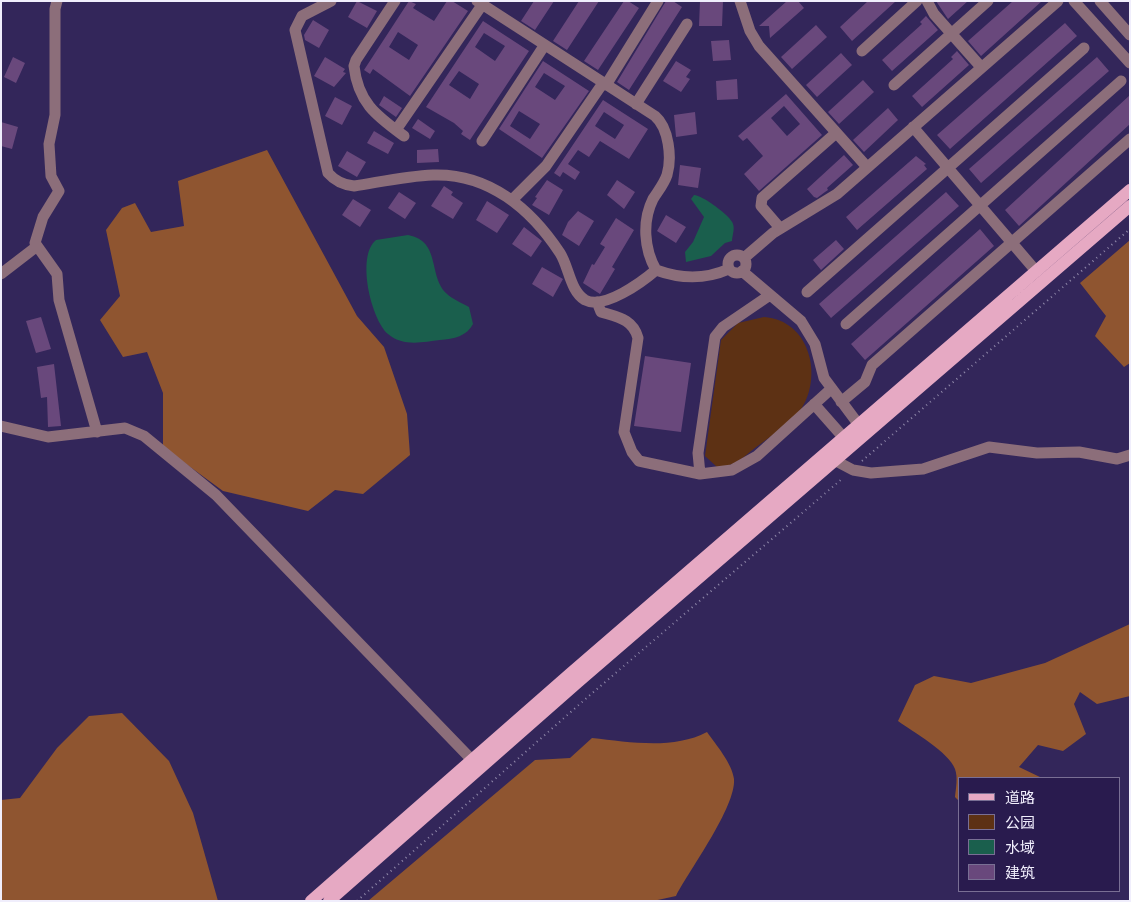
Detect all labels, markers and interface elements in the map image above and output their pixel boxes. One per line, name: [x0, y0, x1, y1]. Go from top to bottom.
legend: [958, 777, 1121, 892]
text: 道路: [1005, 789, 1035, 807]
text: 公园: [1005, 814, 1035, 832]
text: 水域: [1005, 839, 1035, 857]
text: 建筑: [1005, 864, 1035, 882]

